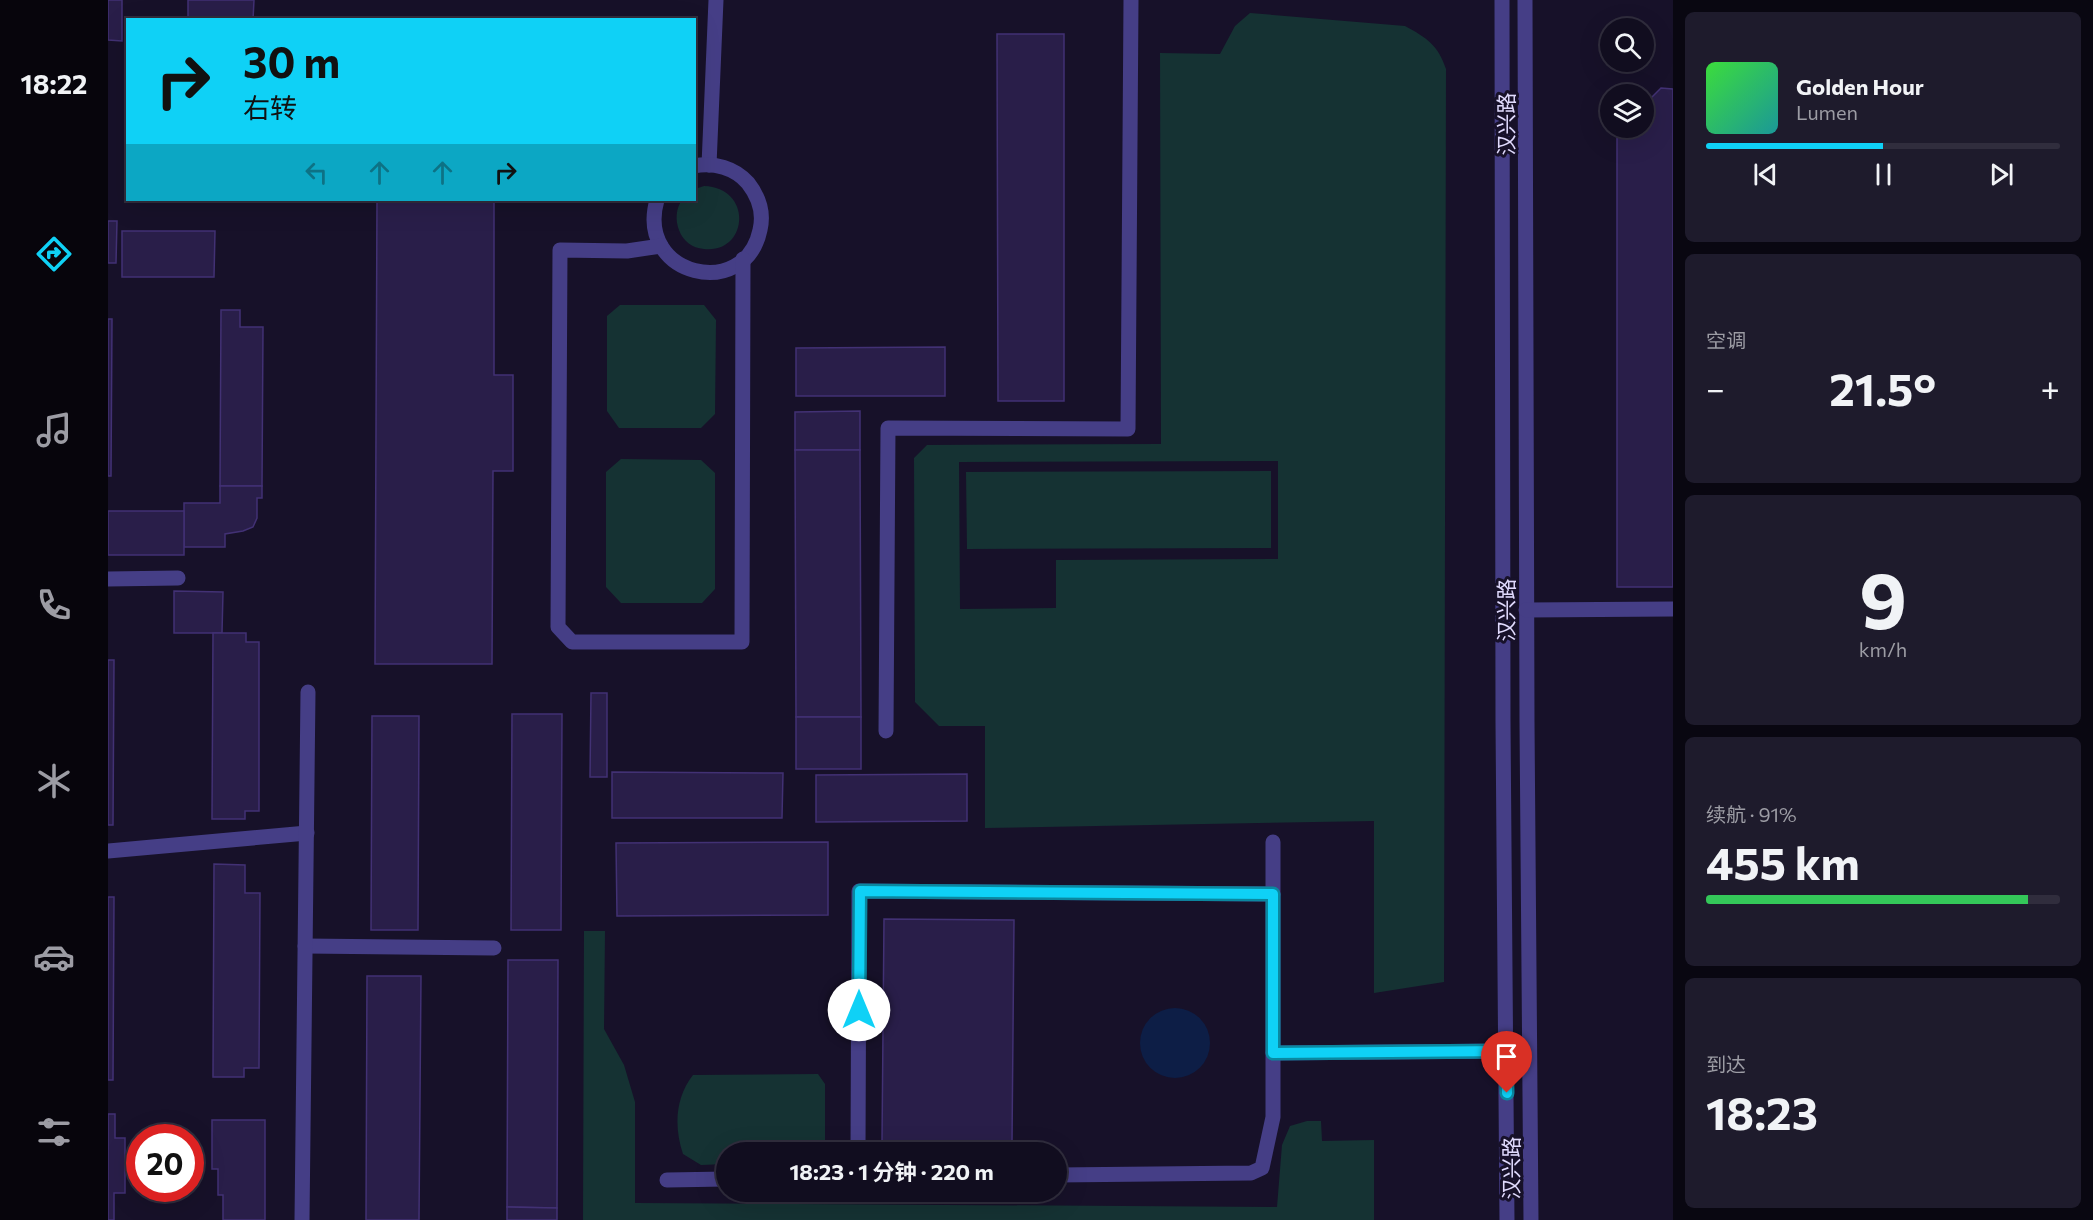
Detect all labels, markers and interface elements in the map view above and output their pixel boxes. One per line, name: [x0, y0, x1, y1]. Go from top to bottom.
map controls: [1600, 18, 1654, 138]
button: search: [1600, 18, 1654, 72]
text: 30 m: [243, 35, 340, 87]
icon: right: [144, 42, 222, 120]
text: 18:22: [21, 67, 87, 100]
text: Golden Hour: [1796, 73, 1924, 100]
button: layers: [1600, 84, 1654, 138]
text: 右转: [243, 91, 297, 124]
street label: 汉兴路: [1493, 93, 1518, 156]
text: Lumen: [1796, 100, 1858, 124]
icon: left: [300, 156, 333, 189]
icon: ahead: [363, 156, 396, 189]
icon: ahead: [426, 156, 459, 189]
icon: right: [489, 156, 522, 189]
icon: previous: [1749, 158, 1782, 191]
icon: pause: [1867, 158, 1900, 191]
icon: next: [1985, 158, 2018, 191]
icon: directions: [33, 233, 75, 275]
text: 空调: [1706, 328, 1746, 352]
text: 21.5°: [1829, 360, 1936, 415]
text: −: [1706, 367, 1725, 408]
text: +: [2041, 367, 2060, 408]
icon: music: [33, 409, 75, 451]
text: 9: [1859, 550, 1907, 645]
street label: 汉兴路: [1493, 579, 1518, 642]
icon: phone: [33, 584, 75, 626]
text: km/h: [1859, 637, 1907, 661]
icon: climate: [33, 760, 75, 802]
text: 续航 · 91%: [1706, 802, 1797, 826]
text: 455 km: [1706, 834, 1860, 889]
icon: car: [33, 936, 75, 978]
position arrow: [827, 978, 891, 1042]
pin: [1481, 1031, 1532, 1093]
icon: arrive: [1490, 1040, 1523, 1073]
text: 到达: [1706, 1052, 1746, 1076]
text: 18:23: [1706, 1084, 1818, 1139]
icon: filters: [33, 1111, 75, 1153]
speed limit sign: 20: [126, 1124, 204, 1202]
street label: 汉兴路: [1498, 1137, 1523, 1200]
text: 18:23 · 1 分钟 · 220 m: [789, 1158, 994, 1185]

